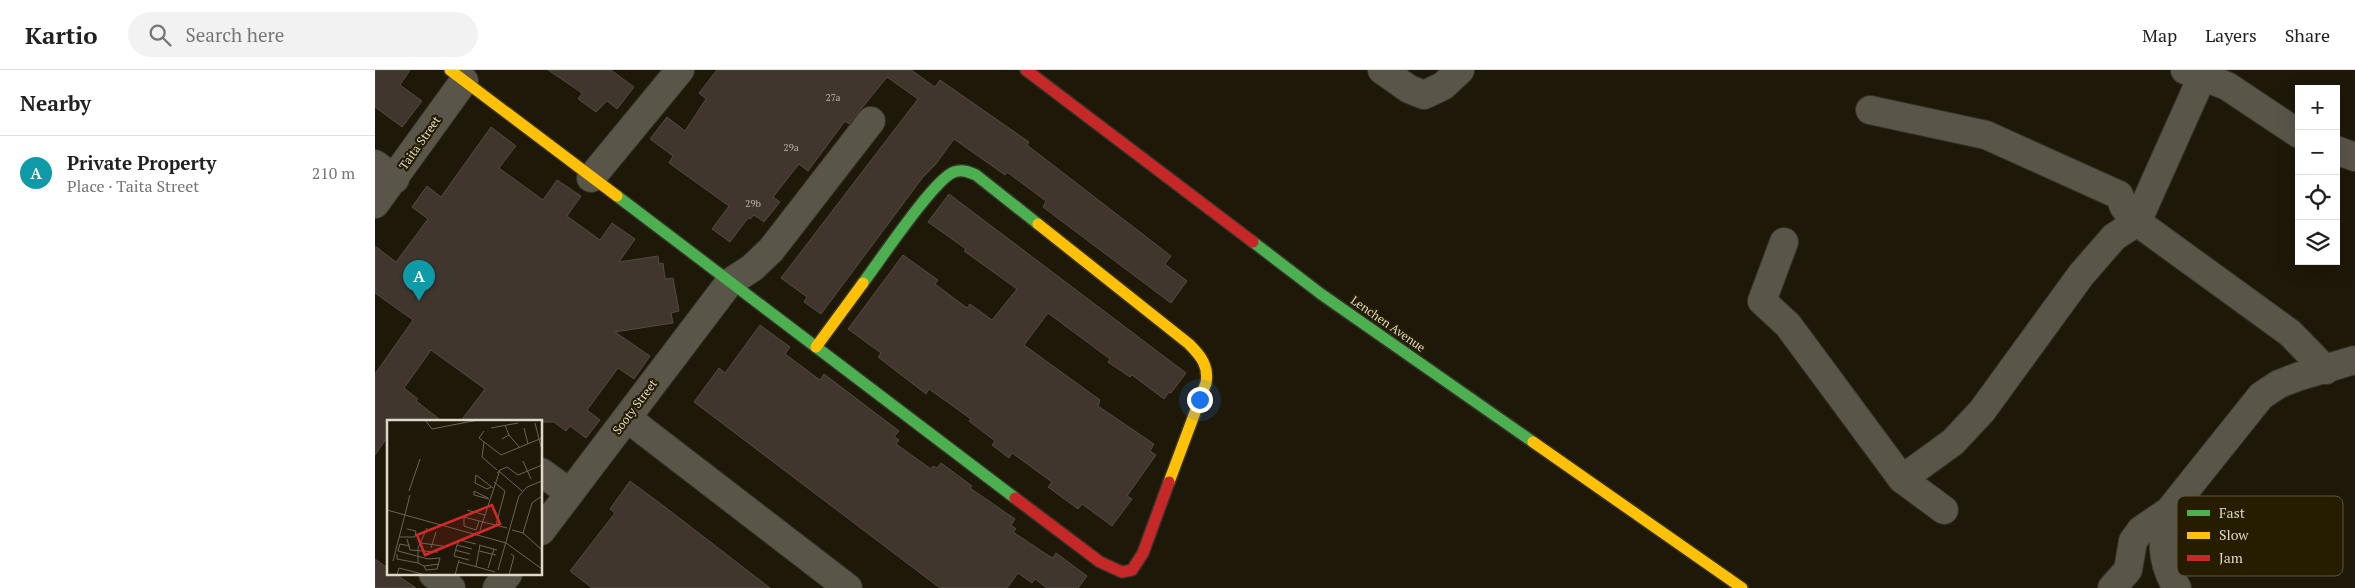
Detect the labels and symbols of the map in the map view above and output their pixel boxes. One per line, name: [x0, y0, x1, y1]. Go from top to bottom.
house number: 27a: [825, 91, 841, 104]
street label: Taita Street: [396, 112, 444, 172]
house number: 29a: [783, 141, 799, 154]
house number: 29b: [745, 197, 762, 210]
pin: A: [403, 260, 435, 301]
street label: Lenchen Avenue: [1348, 292, 1428, 355]
street label: Sooty Street: [609, 376, 660, 437]
your location: [1187, 387, 1213, 413]
inset map: [387, 420, 543, 576]
legend: [2177, 496, 2343, 576]
text: Fast: [2219, 503, 2246, 522]
text: Slow: [2219, 525, 2249, 544]
text: Jam: [2219, 548, 2243, 567]

